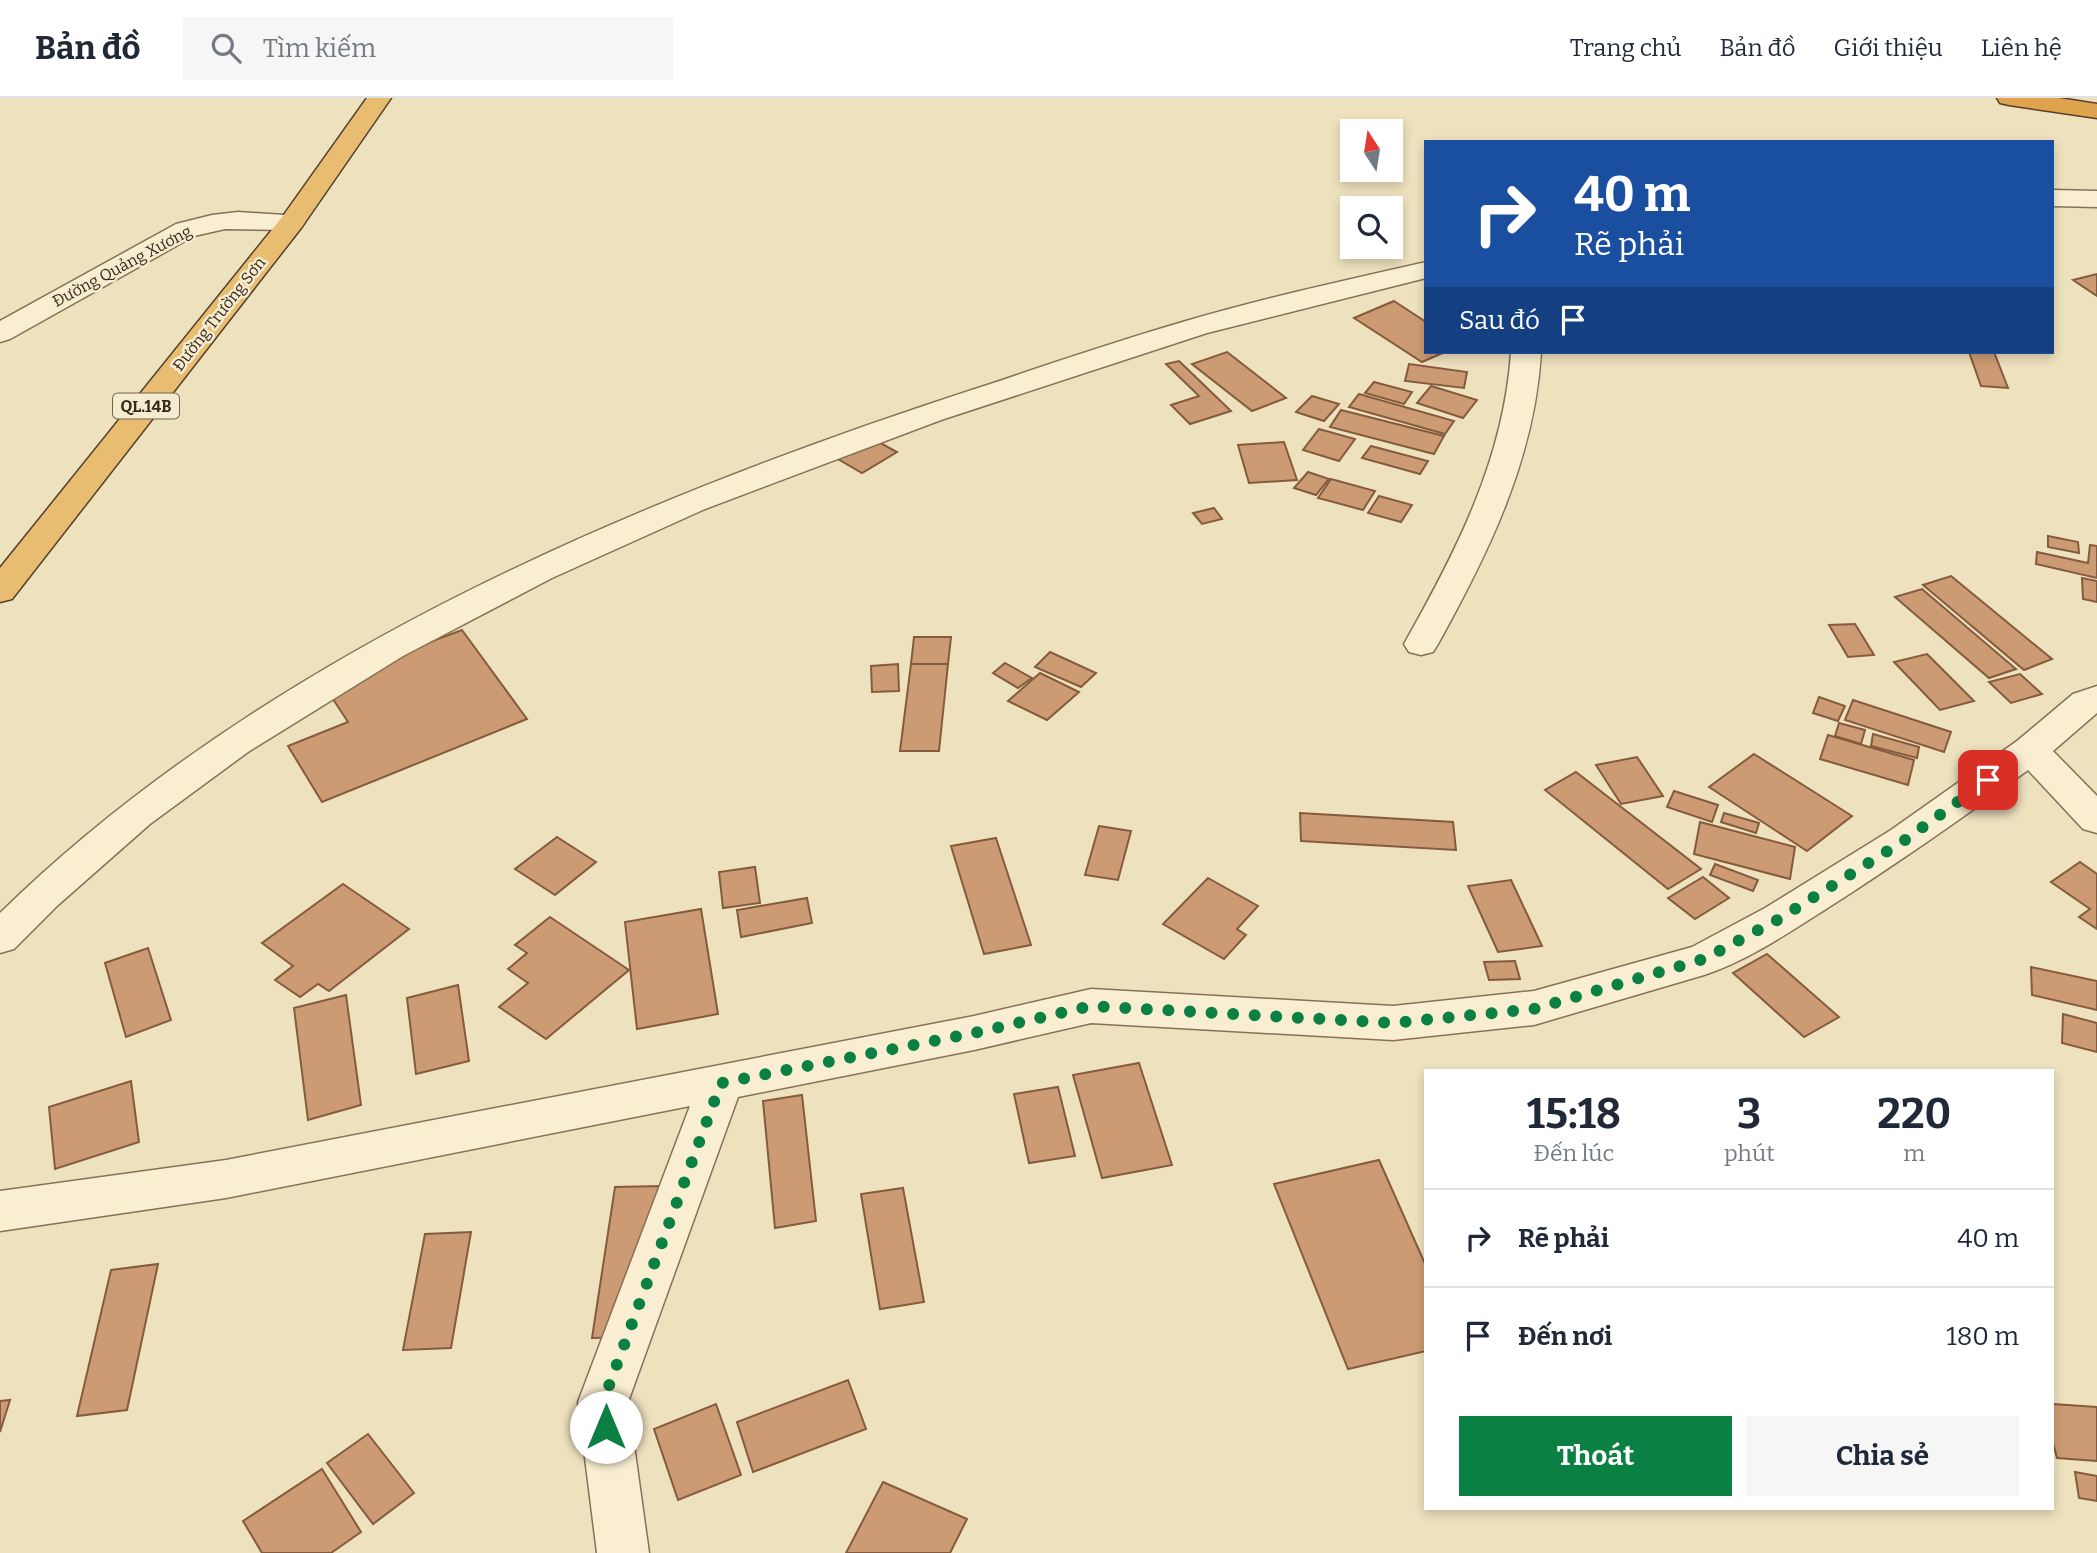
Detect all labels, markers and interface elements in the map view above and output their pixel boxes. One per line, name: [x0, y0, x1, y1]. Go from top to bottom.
search box: [183, 17, 673, 80]
text: Bản đồ: [35, 28, 141, 68]
icon: search: [207, 29, 245, 67]
text: Tìm kiếm: [263, 33, 376, 64]
text: Trang chủ: [1570, 34, 1681, 62]
text: Bản đồ: [1719, 34, 1796, 62]
text: Giới thiệu: [1834, 34, 1943, 62]
text: Liên hệ: [1981, 34, 2062, 62]
north arrow: [1340, 119, 1404, 182]
map controls: [1340, 119, 1403, 259]
text: 40 m: [1574, 165, 1691, 224]
icon: right: [1459, 168, 1550, 259]
button: search: [1340, 196, 1403, 259]
street label: Đường Quảng Xương: [49, 221, 195, 311]
text: Rẽ phải: [1574, 225, 1684, 263]
street label: Đường Trường Sơn: [169, 253, 269, 375]
icon: arrive: [1554, 301, 1592, 339]
text: Sau đó: [1459, 305, 1540, 336]
road number: QL.14B: [113, 394, 179, 418]
pin: [1958, 750, 2018, 810]
icon: arrive: [1969, 761, 2007, 799]
text: 15:18: [1527, 1089, 1621, 1139]
text: 3: [1737, 1089, 1761, 1139]
text: 220: [1877, 1089, 1951, 1139]
text: Đến lúc: [1534, 1139, 1614, 1167]
text: phút: [1724, 1139, 1774, 1167]
text: m: [1903, 1139, 1925, 1167]
icon: right: [1459, 1219, 1497, 1257]
text: Rẽ phải: [1518, 1223, 1609, 1254]
text: 40 m: [1957, 1223, 2019, 1254]
icon: arrive: [1459, 1317, 1497, 1355]
text: Đến nơi: [1518, 1321, 1612, 1352]
text: 180 m: [1946, 1321, 2019, 1352]
position arrow: [569, 1390, 643, 1464]
button: Thoát: [1459, 1416, 1732, 1496]
button: Chia sẻ: [1746, 1416, 2019, 1496]

